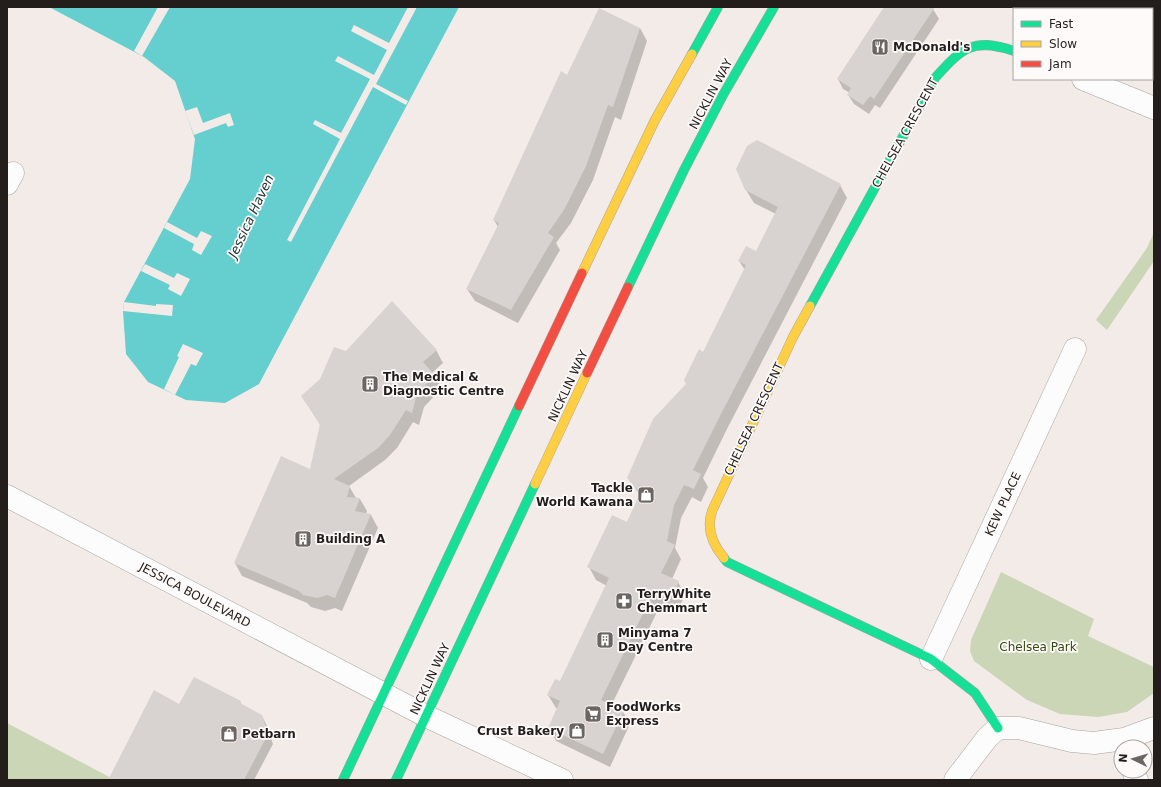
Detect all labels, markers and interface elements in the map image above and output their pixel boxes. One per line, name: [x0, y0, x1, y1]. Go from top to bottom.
legend: [1013, 8, 1153, 80]
text: Fast: [1049, 17, 1073, 31]
restaurant icon: McDonald's: [870, 37, 890, 57]
text: Slow: [1049, 37, 1077, 51]
place label: McDonald's: [893, 40, 970, 54]
street label: NICKLIN WAY: [687, 56, 736, 132]
text: Jam: [1048, 57, 1072, 71]
street label: CHELSEA CRESCENT: [869, 75, 941, 190]
water label: Jessica Haven: [224, 172, 277, 263]
street label: NICKLIN WAY: [545, 347, 591, 424]
street label: CHELSEA CRESCENT: [722, 360, 787, 478]
place label: The Medical & Diagnostic Centre: [383, 370, 504, 398]
building icon: The Medical & Diagnostic Centre: [360, 374, 380, 394]
street label: KEW PLACE: [982, 470, 1024, 538]
place label: Tackle World Kawana: [536, 481, 633, 509]
shop icon: Tackle World Kawana: [636, 485, 656, 505]
building icon: Building A: [293, 529, 313, 549]
place label: Building A: [316, 532, 386, 546]
street label: JESSICA BOULEVARD: [136, 559, 253, 630]
place label: TerryWhite Chemmart: [637, 587, 711, 615]
pharmacy icon: TerryWhite Chemmart: [614, 591, 634, 611]
place label: Minyama 7 Day Centre: [618, 626, 693, 654]
building icon: Minyama 7 Day Centre: [595, 630, 615, 650]
street label: NICKLIN WAY: [407, 640, 453, 717]
park label: Chelsea Park: [999, 640, 1077, 654]
place label: FoodWorks Express: [606, 700, 681, 728]
supermarket icon: FoodWorks Express: [583, 704, 603, 724]
shop icon: Crust Bakery: [567, 721, 587, 741]
shop icon: Petbarn: [219, 724, 239, 744]
place label: Crust Bakery: [477, 724, 564, 738]
place label: Petbarn: [242, 727, 296, 741]
north arrow: [1113, 739, 1153, 779]
text: N: [1117, 753, 1130, 763]

